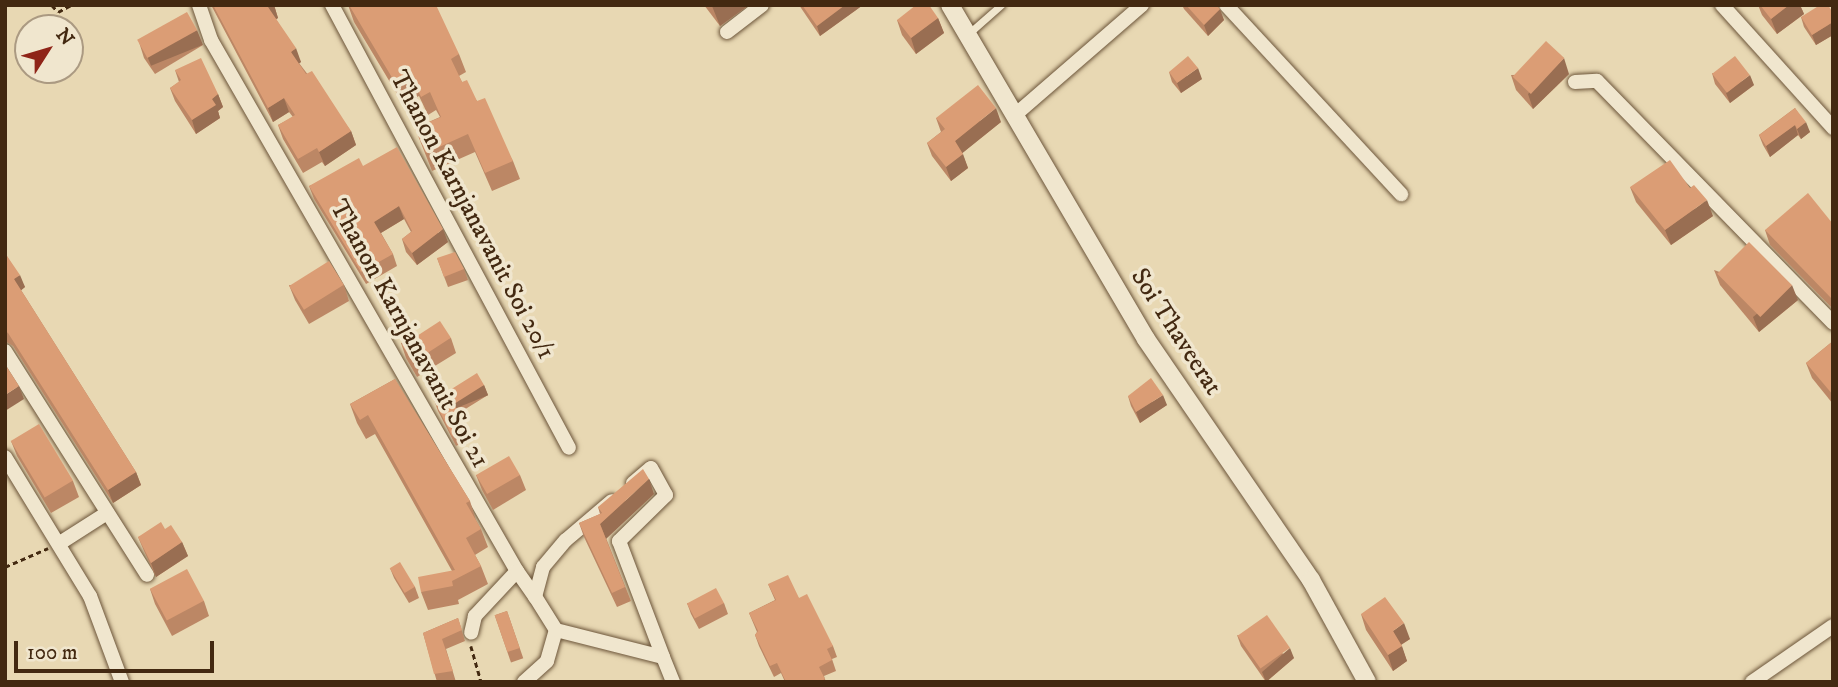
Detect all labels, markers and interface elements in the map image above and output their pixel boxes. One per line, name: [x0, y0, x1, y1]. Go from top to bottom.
north arrow: [14, 14, 84, 84]
text: N: [51, 24, 78, 50]
street label: Thanon Karnjanavanit Soi 20/1: [382, 65, 562, 365]
street label: Thanon Karnjanavanit Soi 21: [322, 195, 496, 473]
street label: Soi Thaveerat: [1123, 263, 1229, 401]
scale bar: [18, 628, 217, 672]
text: 100 m: [27, 640, 78, 666]

